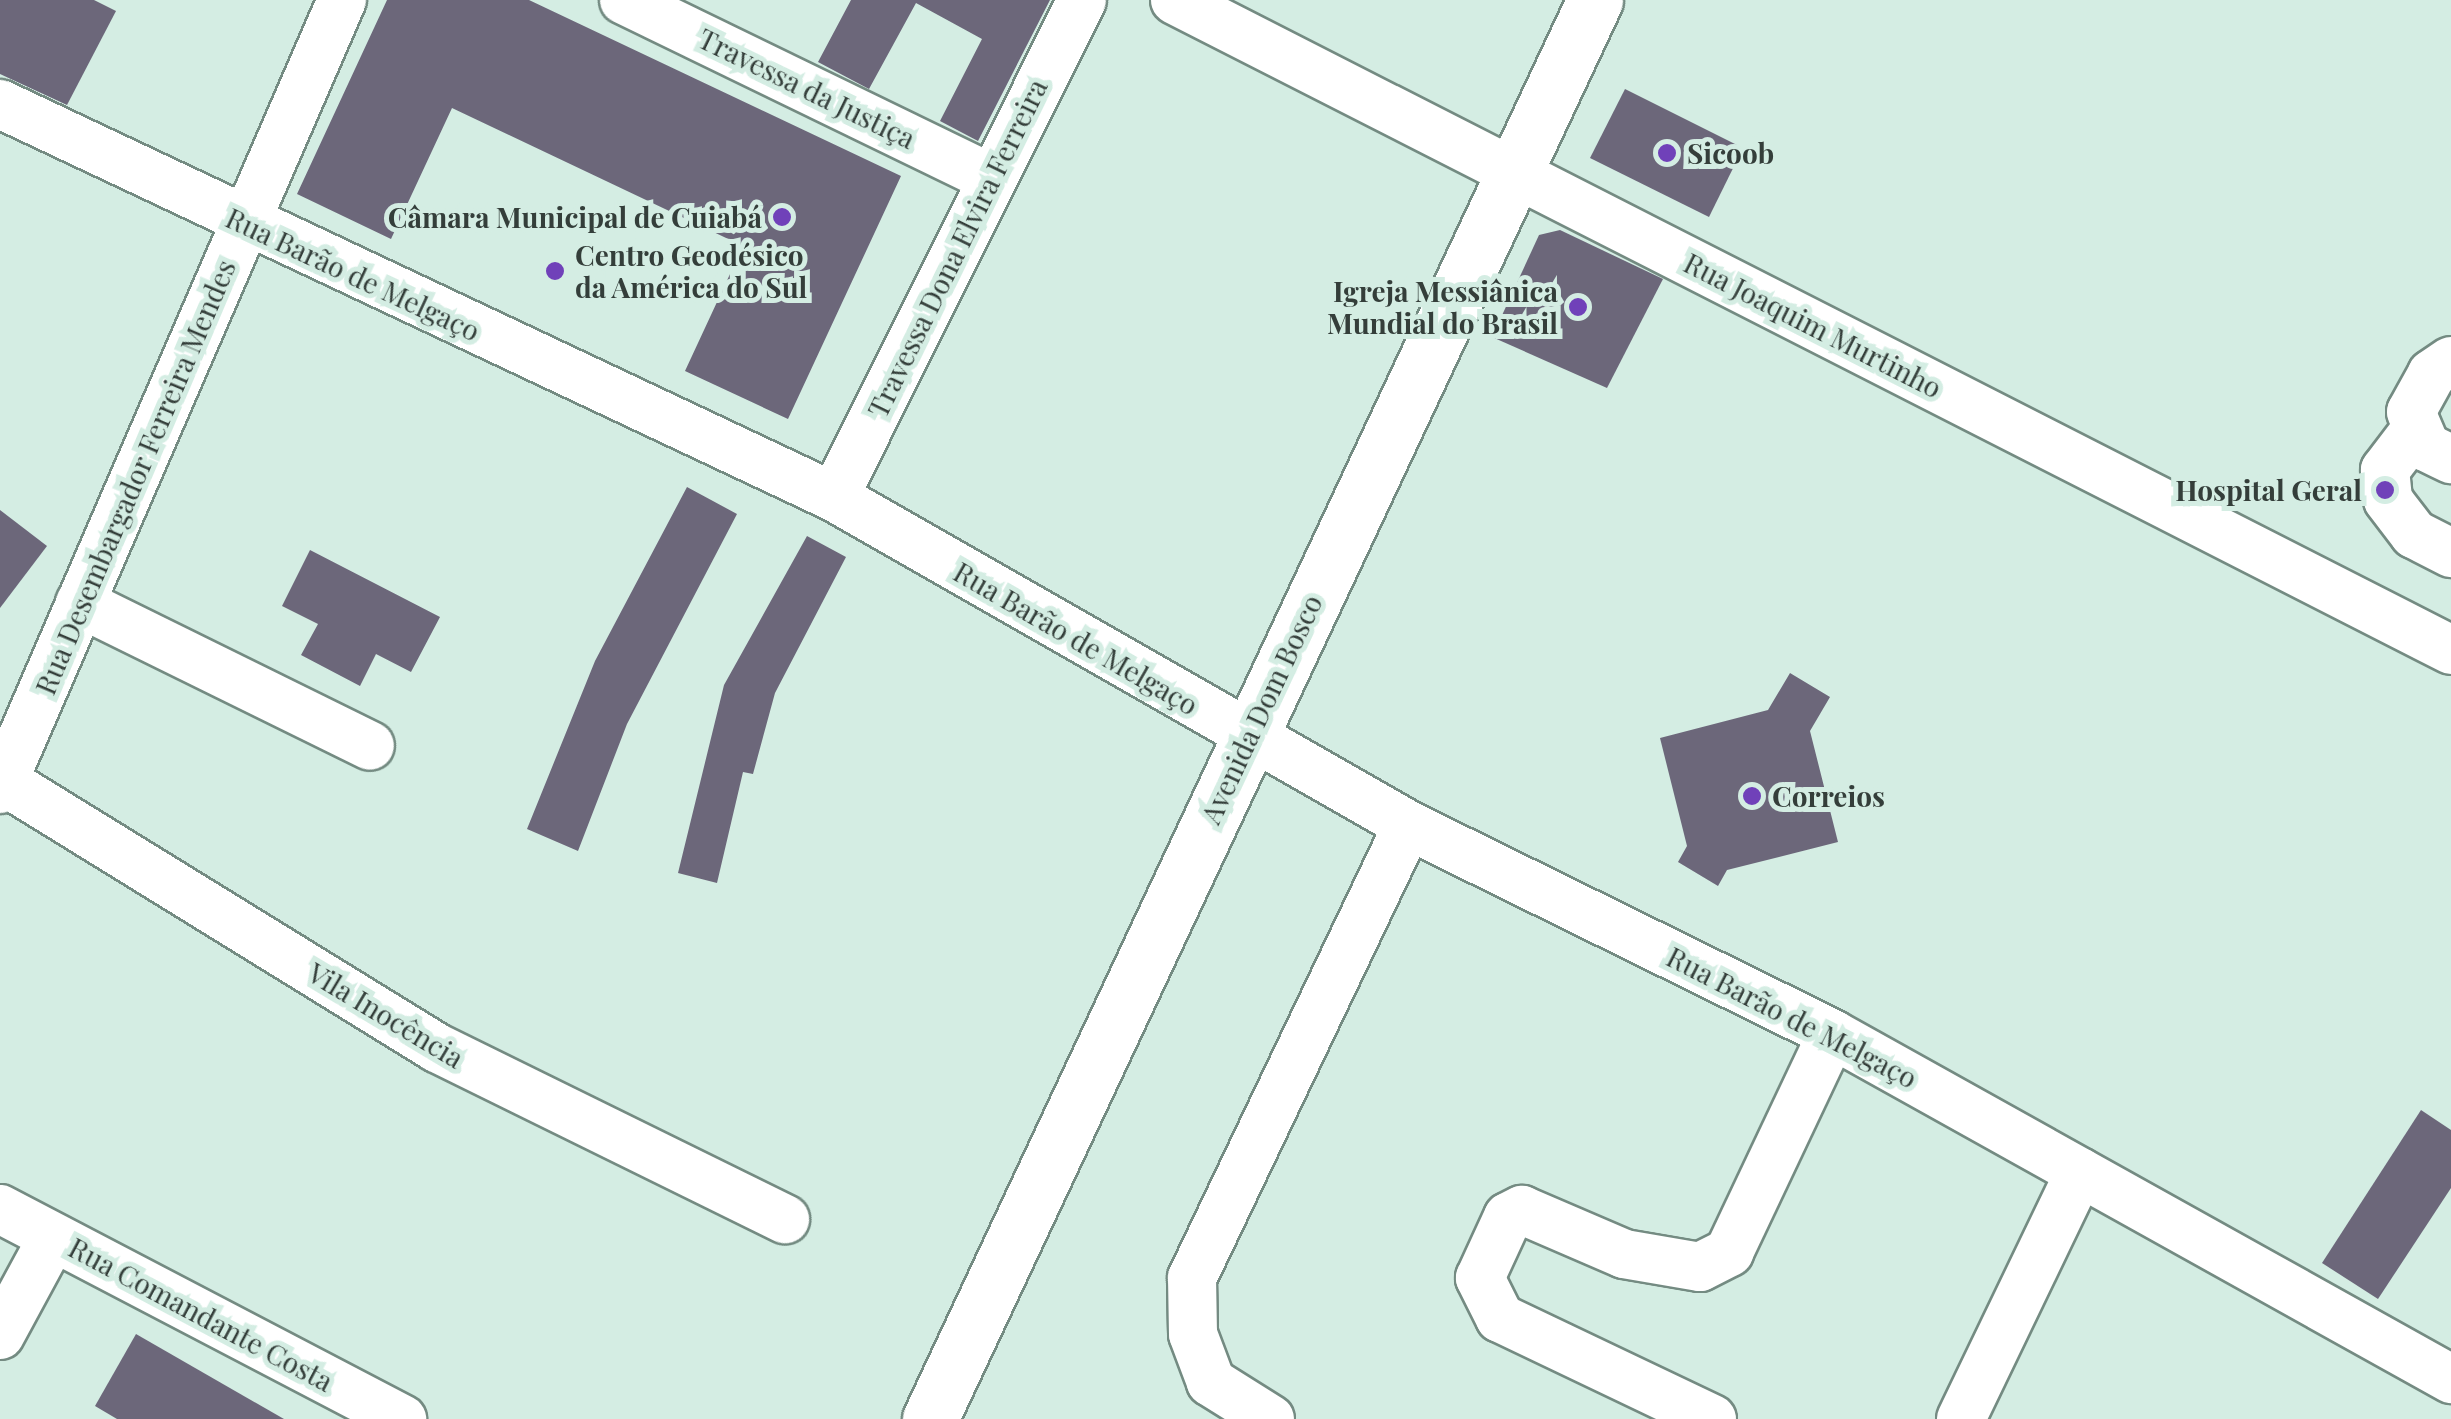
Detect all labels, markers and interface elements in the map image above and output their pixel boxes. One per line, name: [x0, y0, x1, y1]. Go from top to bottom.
street label: Travessa da Justiça: [693, 21, 921, 155]
street label: Travessa Dona Elvira Ferreira: [860, 73, 1054, 423]
place label: Sicoob: [1687, 136, 1774, 170]
marker: Sicoob: [1656, 142, 1678, 164]
street label: Rua Barão de Melgaço: [221, 200, 485, 348]
place label: Câmara Municipal de Cuiabá: [388, 200, 762, 234]
marker: Câmara Municipal de Cuiabá: [771, 206, 793, 228]
place label: Centro Geodésico da América do Sul: [575, 238, 809, 304]
street label: Rua Joaquim Murtinho: [1679, 245, 1947, 405]
street label: Rua Desembargador Ferreira Mendes: [28, 254, 242, 700]
marker: Centro Geodésico da América do Sul: [544, 260, 566, 282]
place label: Igreja Messiânica Mundial do Brasil: [1327, 274, 1558, 340]
marker: Igreja Messiânica Mundial do Brasil: [1567, 296, 1589, 318]
place label: Hospital Geral: [2175, 473, 2362, 507]
marker: Hospital Geral: [2372, 477, 2398, 503]
street label: Rua Barão de Melgaço: [948, 554, 1204, 722]
street label: Avenida Dom Bosco: [1193, 589, 1329, 829]
place label: Correios: [1772, 779, 1885, 813]
marker: Correios: [1741, 785, 1763, 807]
street label: Rua Barão de Melgaço: [1661, 939, 1923, 1095]
street label: Vila Inocência: [302, 955, 470, 1075]
street label: Rua Comandante Costa: [63, 1230, 339, 1398]

